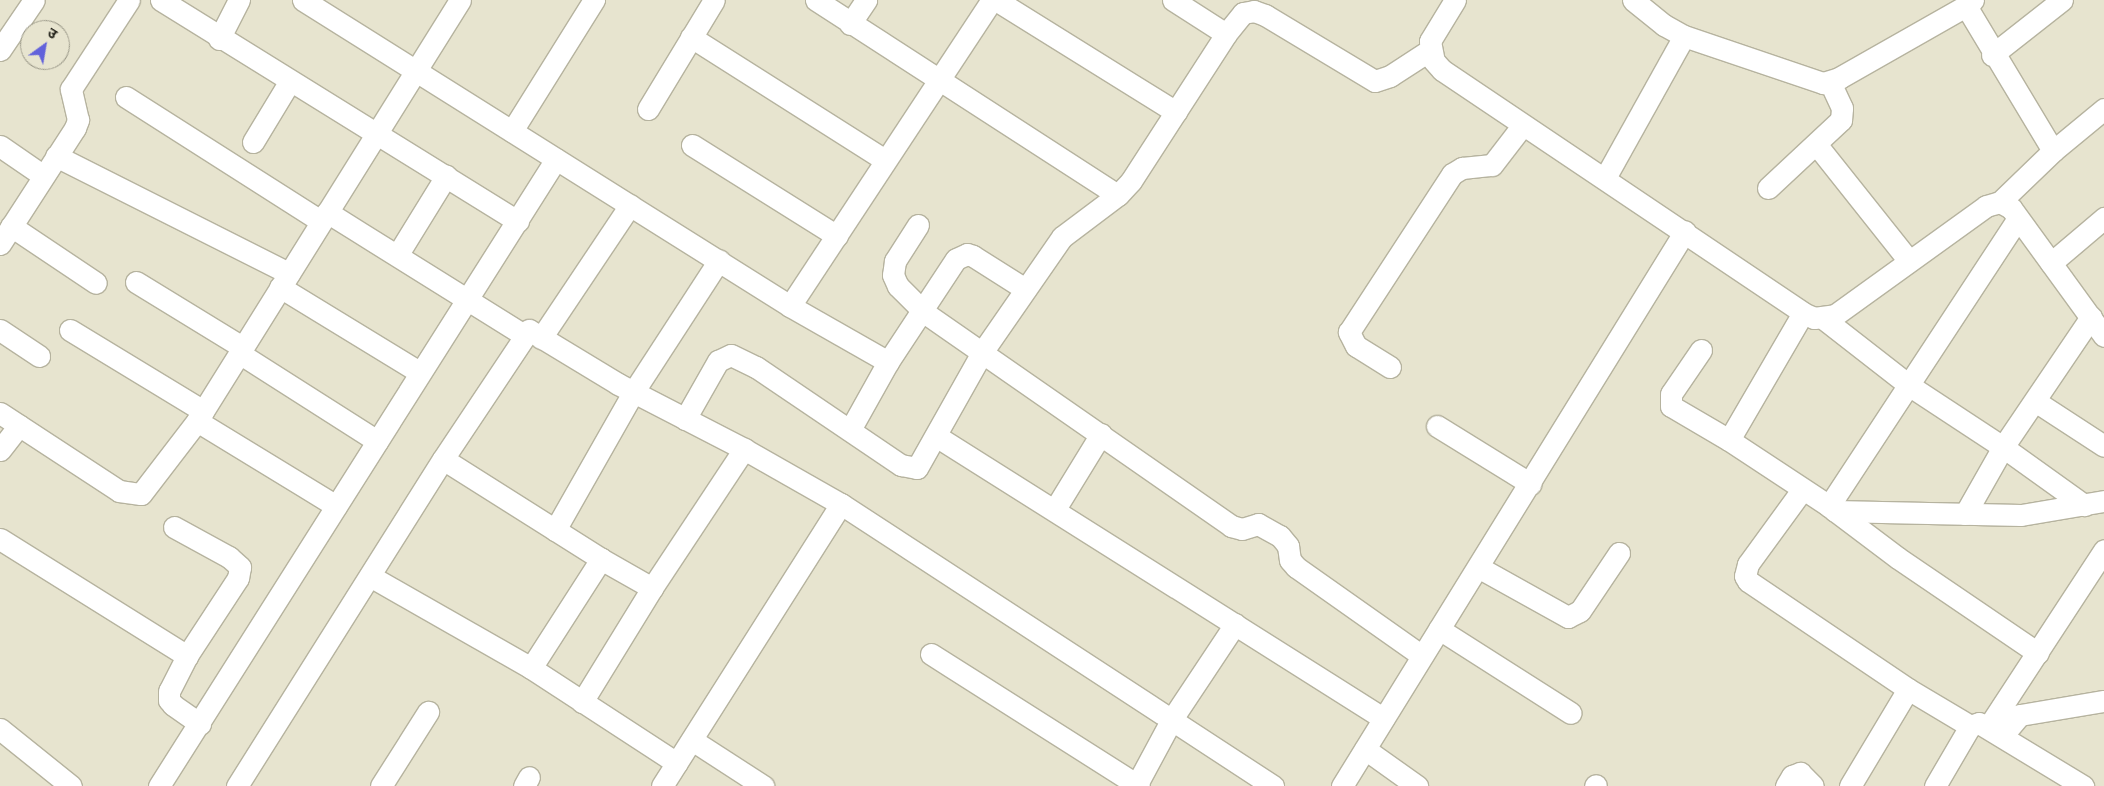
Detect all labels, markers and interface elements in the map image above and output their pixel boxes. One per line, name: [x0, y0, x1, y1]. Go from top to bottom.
north arrow: [20, 20, 70, 70]
text: उ: [44, 22, 61, 44]

